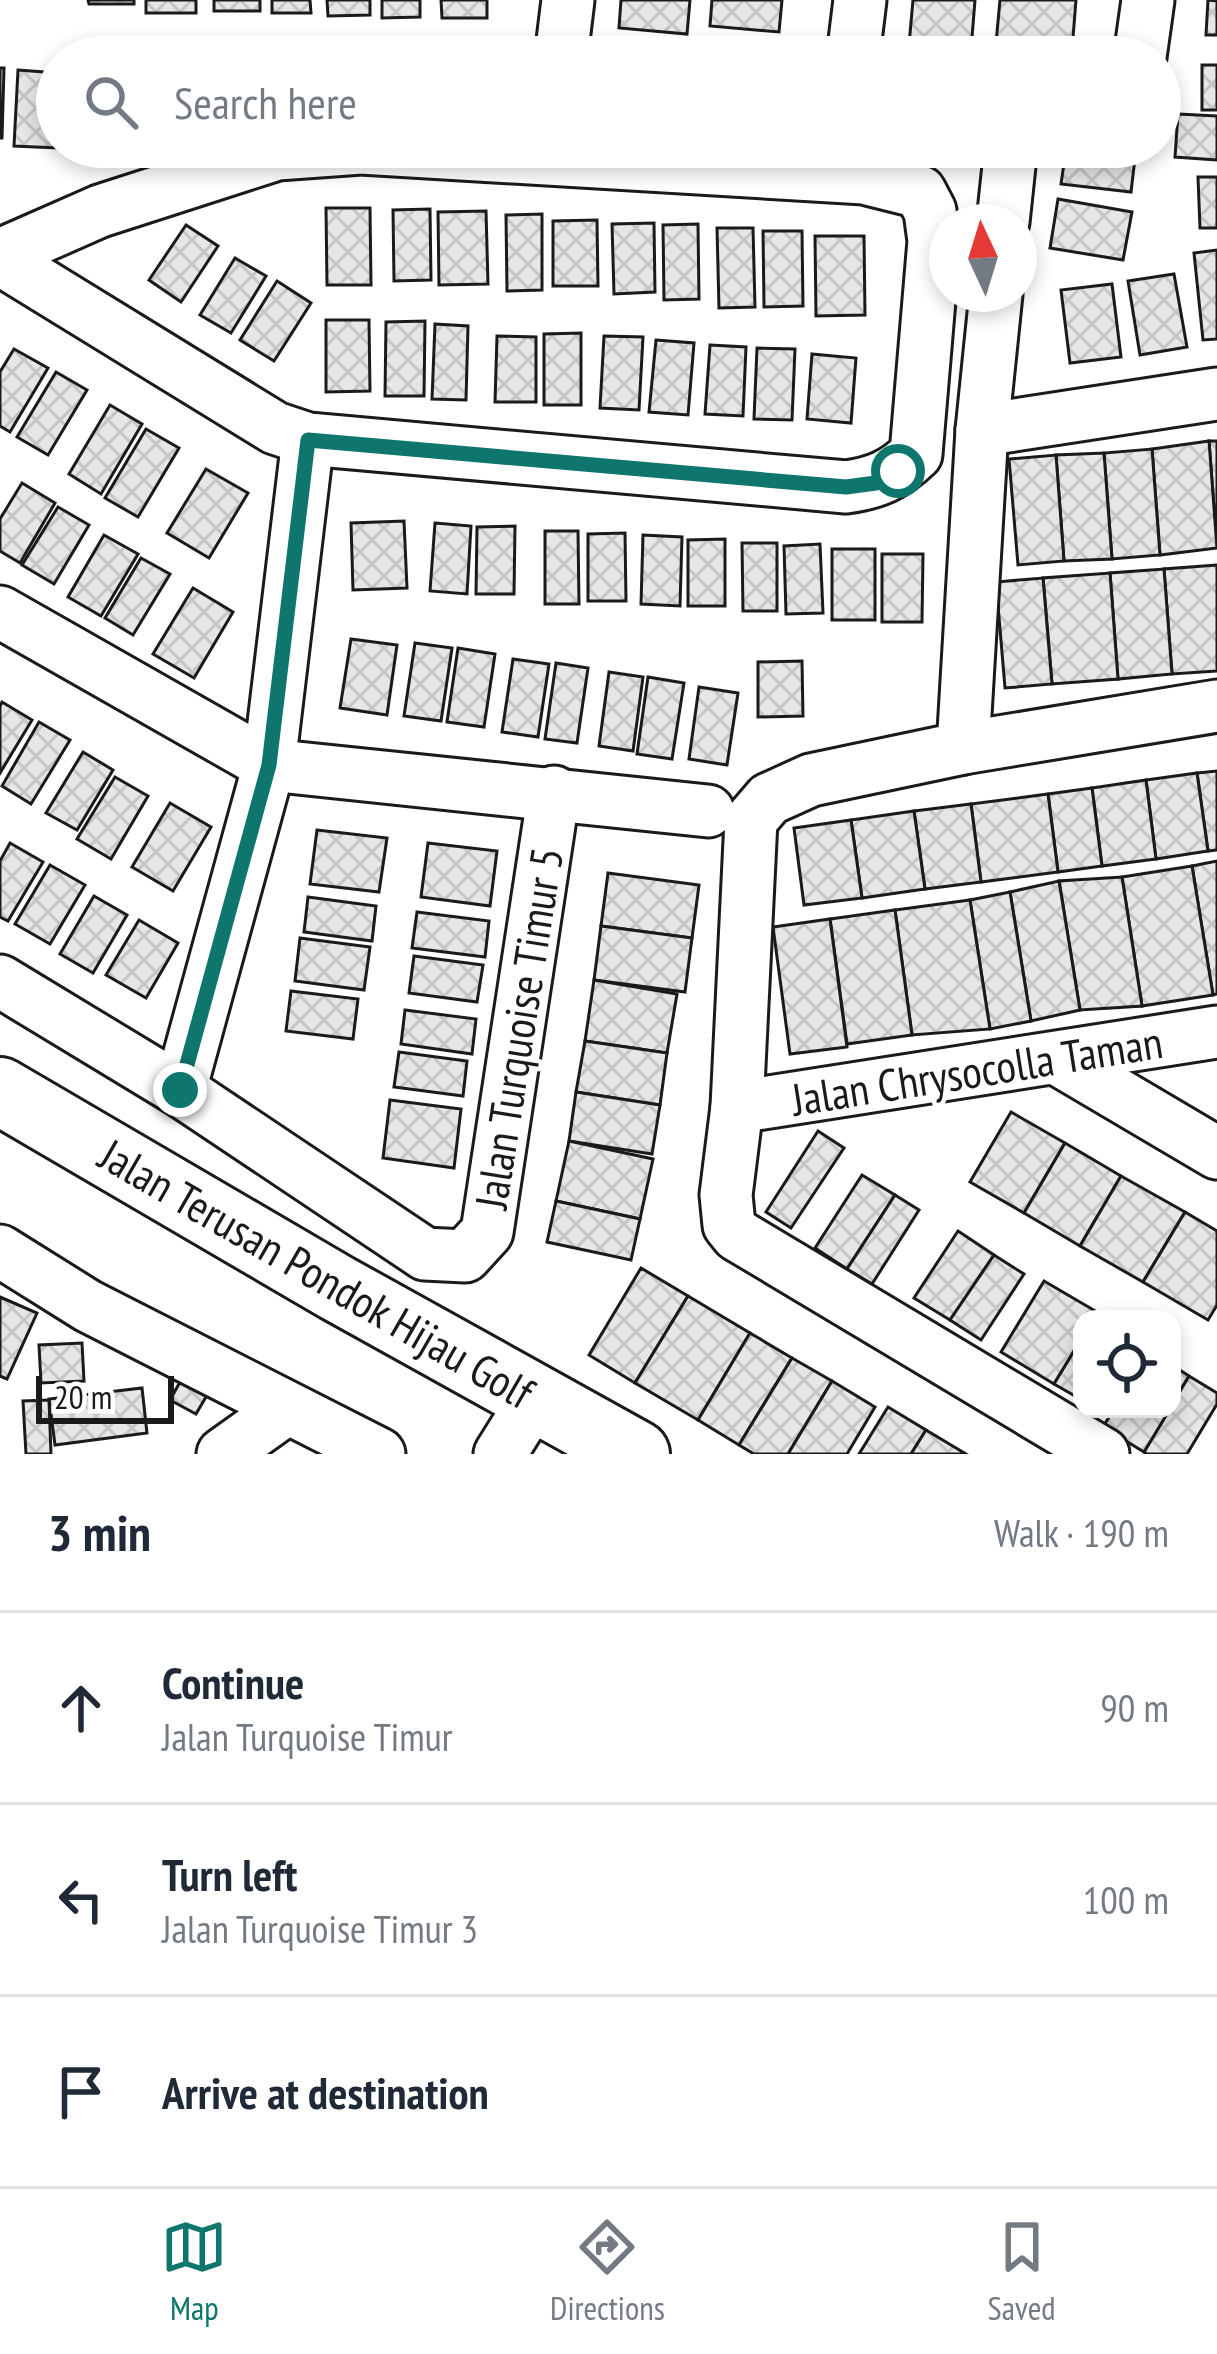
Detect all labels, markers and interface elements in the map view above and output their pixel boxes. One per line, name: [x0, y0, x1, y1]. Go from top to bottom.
search box: [36, 36, 1181, 168]
icon: search: [78, 69, 144, 135]
text: Search here: [174, 73, 357, 131]
north arrow: [929, 204, 1037, 312]
route start: [871, 444, 925, 498]
street label: Jalan Turquoise Timur 5: [461, 843, 575, 1215]
street label: Jalan Chrysocolla Taman: [786, 1012, 1166, 1128]
route end: [153, 1063, 207, 1117]
street label: Jalan Terusan Pondok Hijau Golf: [88, 1124, 545, 1422]
map controls: [1073, 1310, 1181, 1418]
button: locate: [1073, 1310, 1181, 1418]
scale bar: [36, 1370, 174, 1423]
text: 20 m: [54, 1375, 112, 1418]
text: 3 min: [48, 1499, 151, 1565]
text: Walk · 190 m: [994, 1507, 1169, 1558]
text: Continue: [162, 1653, 304, 1711]
icon: ahead: [48, 1675, 114, 1741]
text: 90 m: [1100, 1682, 1169, 1733]
text: Jalan Turquoise Timur: [162, 1711, 452, 1762]
text: Turn left: [162, 1845, 297, 1903]
icon: left: [48, 1867, 114, 1933]
text: 100 m: [1083, 1874, 1169, 1925]
text: Jalan Turquoise Timur 3: [162, 1903, 478, 1954]
icon: arrive: [48, 2059, 114, 2125]
text: Arrive at destination: [162, 2063, 489, 2121]
tab: Map: [161, 2214, 227, 2329]
tab: Directions: [550, 2214, 665, 2329]
tab: Saved: [988, 2214, 1056, 2329]

